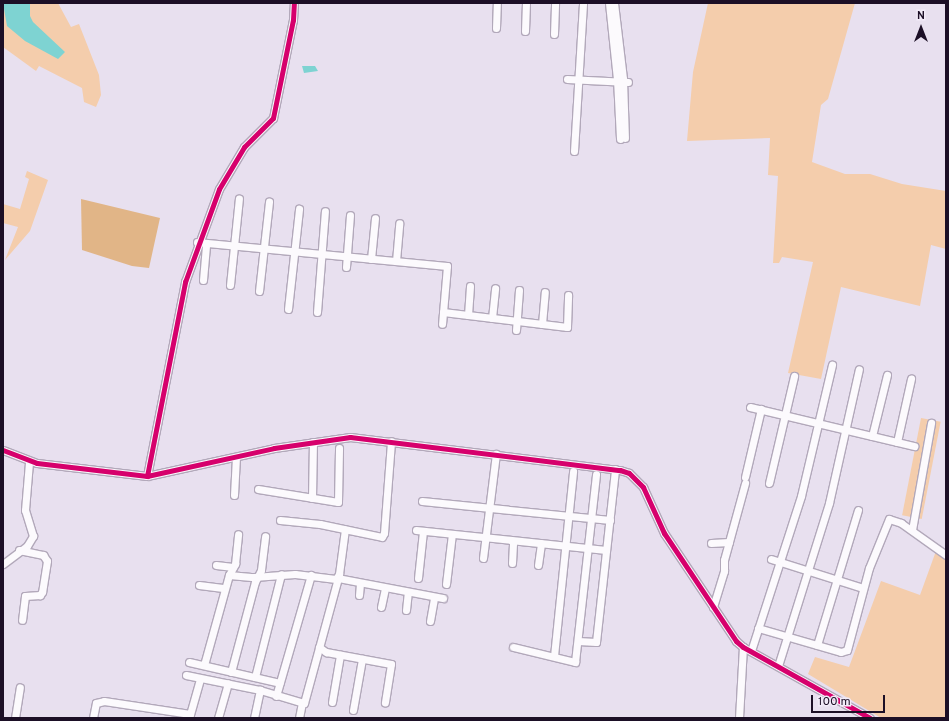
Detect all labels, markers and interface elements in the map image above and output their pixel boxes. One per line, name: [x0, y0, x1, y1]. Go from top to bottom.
north arrow: [901, 8, 941, 48]
text: N: [917, 9, 925, 23]
scale bar: [813, 687, 887, 713]
text: 100 m: [818, 694, 851, 710]

